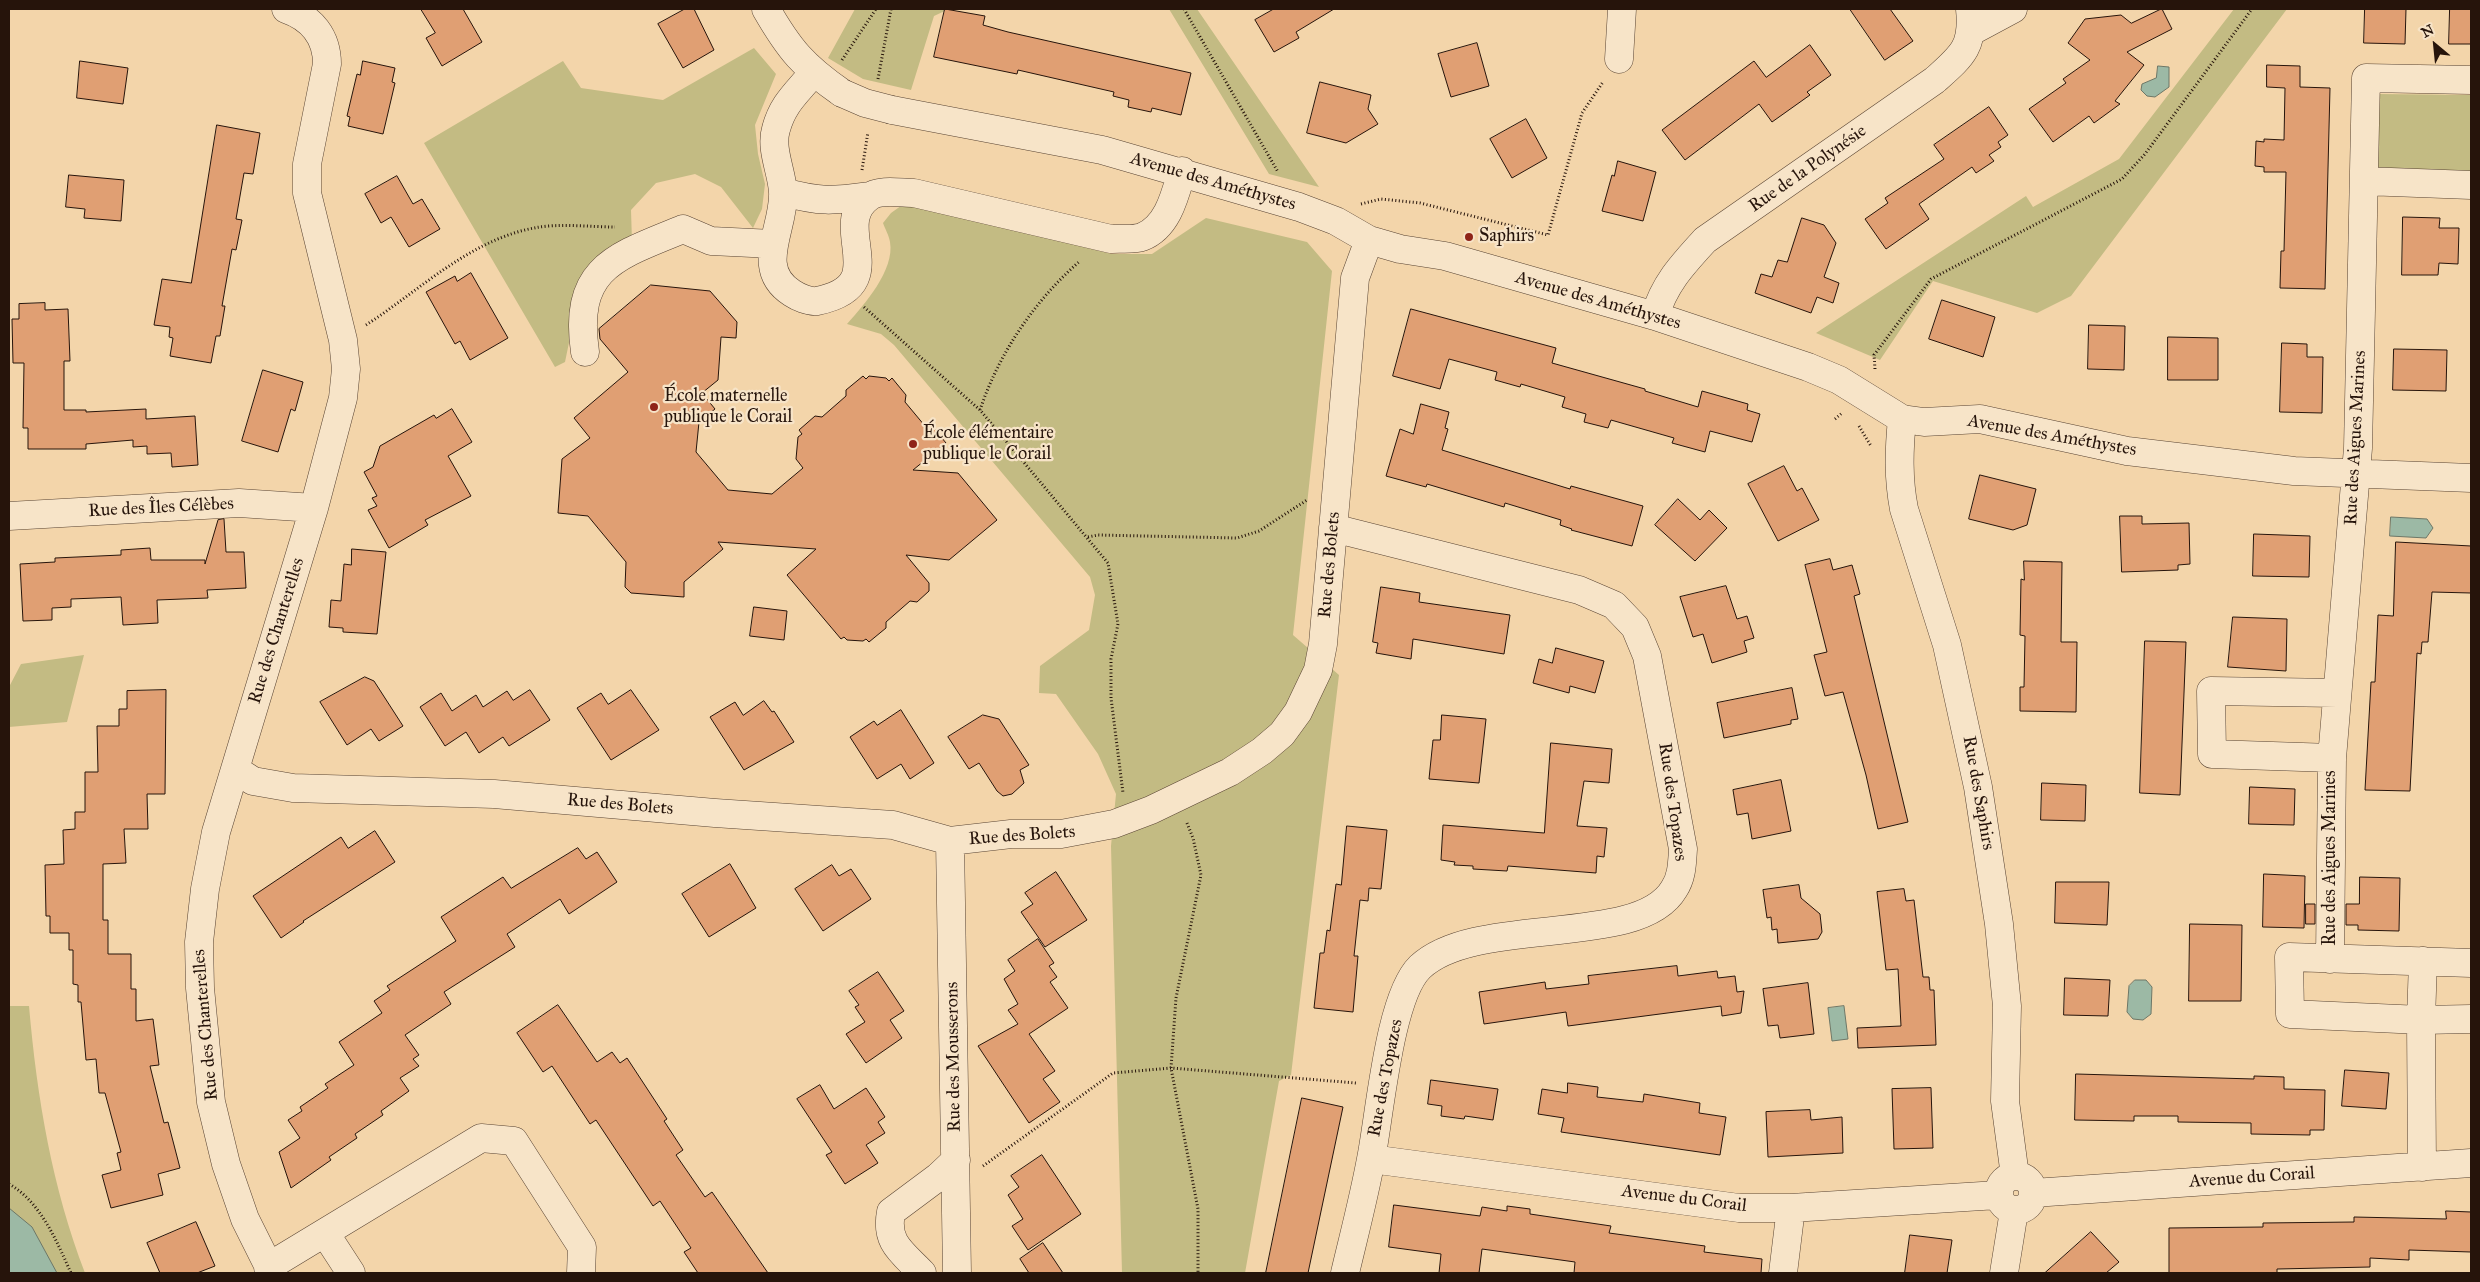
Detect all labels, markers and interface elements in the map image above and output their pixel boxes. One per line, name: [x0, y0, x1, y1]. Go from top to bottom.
north arrow: [2410, 20, 2460, 70]
text: N: [2418, 21, 2437, 42]
street label: Rue de la Polynésie: [1745, 120, 1871, 218]
street label: Avenue des Améthystes: [1128, 148, 1298, 216]
place label: Saphirs: [1479, 226, 1534, 248]
marker: Saphirs: [1463, 231, 1475, 243]
street label: Avenue des Améthystes: [1513, 267, 1683, 335]
street label: Rue des Aigues Marines: [2341, 350, 2371, 526]
place label: École maternelle publique le Corail: [664, 386, 792, 428]
marker: École maternelle publique le Corail: [648, 401, 660, 413]
street label: Avenue des Améthystes: [1966, 411, 2138, 461]
place label: École élémentaire publique le Corail: [923, 423, 1054, 466]
marker: École élémentaire publique le Corail: [907, 438, 919, 450]
street label: Rue des Îles Célèbes: [88, 493, 234, 523]
street label: Rue des Bolets: [1315, 511, 1345, 619]
street label: Rue des Chanterelles: [244, 555, 310, 707]
street label: Rue des Saphirs: [1957, 734, 1999, 852]
street label: Rue des Topazes: [1653, 741, 1691, 863]
street label: Rue des Aigues Marines: [2320, 770, 2342, 946]
street label: Rue des Bolets: [566, 790, 674, 820]
street label: Rue des Bolets: [968, 822, 1076, 850]
street label: Rue des Chanterelles: [189, 948, 223, 1102]
street label: Rue des Mousserons: [942, 982, 966, 1132]
street label: Rue des Topazes: [1364, 1017, 1408, 1139]
street label: Avenue du Corail: [2188, 1163, 2316, 1193]
street label: Avenue du Corail: [1620, 1181, 1748, 1217]

